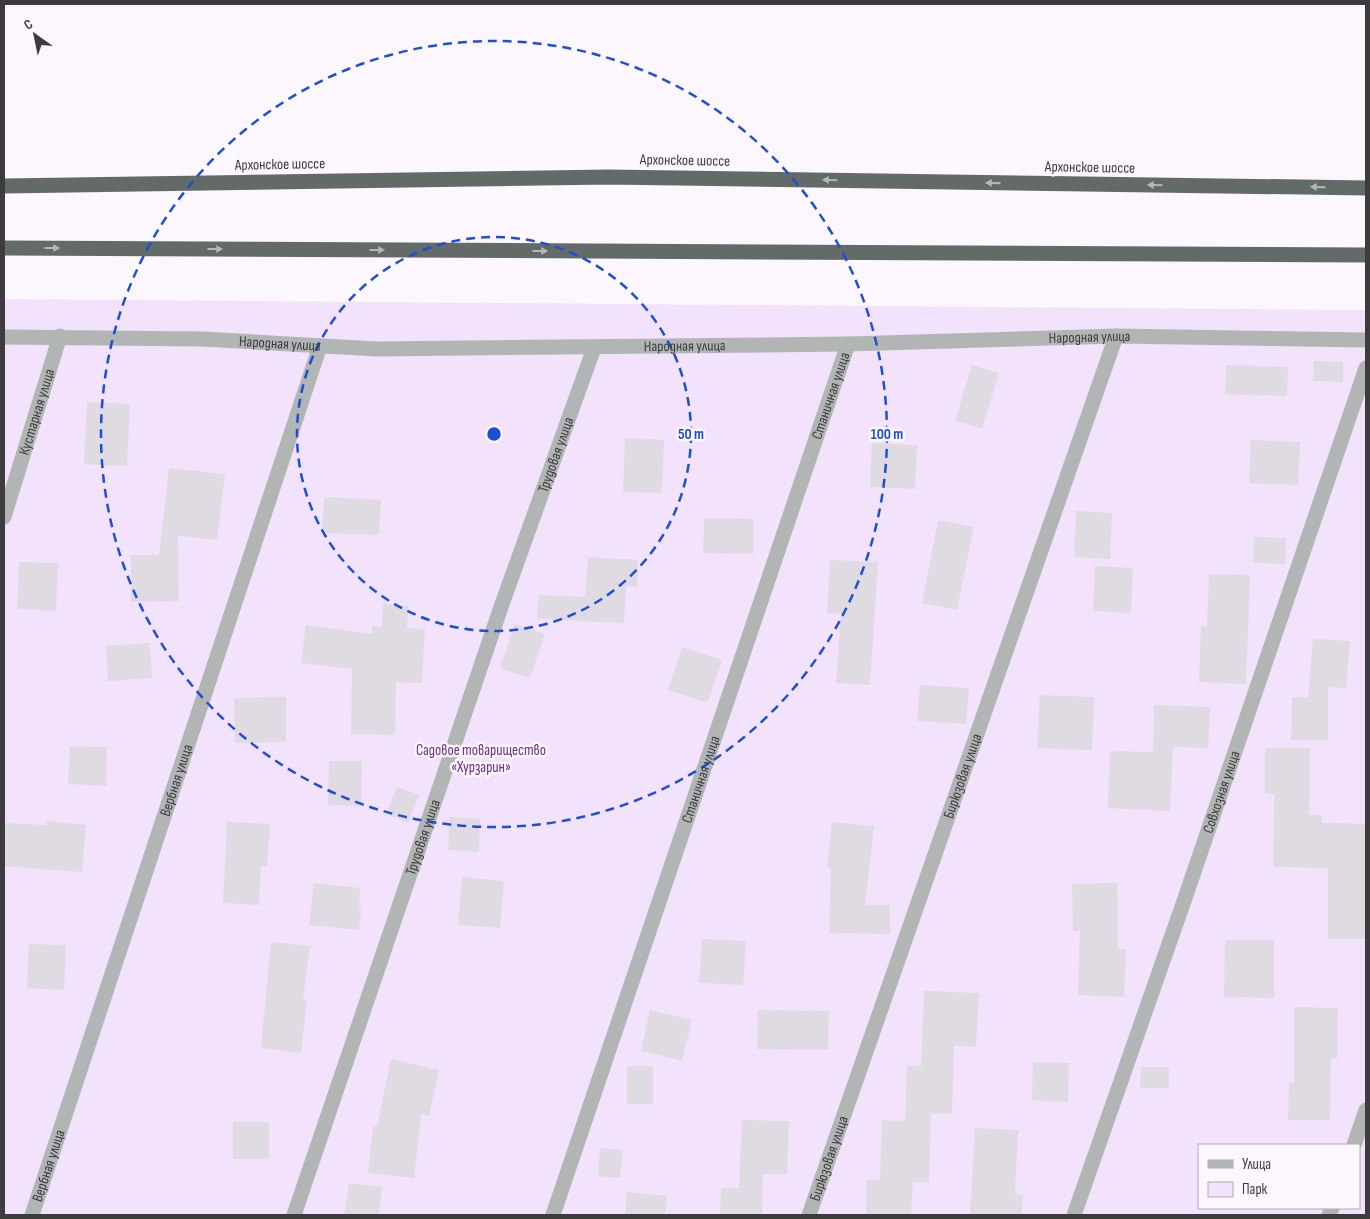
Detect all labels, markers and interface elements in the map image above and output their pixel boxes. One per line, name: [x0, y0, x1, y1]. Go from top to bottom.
north arrow: [10, 10, 60, 60]
text: С: [21, 15, 36, 34]
street label: Архонское шоссе: [639, 150, 730, 171]
street label: Архонское шоссе: [234, 154, 325, 175]
street label: Архонское шоссе: [1044, 157, 1135, 178]
one-way arrow: [822, 176, 838, 184]
one-way arrow: [984, 178, 1000, 186]
one-way arrow: [1147, 181, 1163, 189]
one-way arrow: [1309, 183, 1325, 191]
one-way arrow: [45, 244, 61, 252]
one-way arrow: [207, 245, 223, 253]
one-way arrow: [370, 246, 386, 254]
one-way arrow: [532, 247, 548, 255]
street label: Народная улица: [1048, 327, 1131, 348]
street label: Народная улица: [238, 332, 321, 356]
street label: Народная улица: [644, 336, 726, 356]
street label: Станичная улица: [807, 350, 855, 442]
street label: Кустарная улица: [15, 366, 59, 458]
street label: Трудовая улица: [534, 414, 578, 495]
centre of rings: [485, 425, 503, 443]
text: 50 m: [678, 425, 704, 444]
text: 100 m: [871, 425, 903, 444]
street label: Бирюзовая улица: [939, 731, 986, 821]
street label: Станичная улица: [677, 733, 725, 826]
park label: Садовое товарищество «Хурзарин»: [416, 741, 546, 777]
street label: Вербная улица: [156, 742, 197, 819]
street label: Совхозная улица: [1199, 748, 1245, 836]
street label: Трудовая улица: [401, 797, 445, 878]
street label: Бирюзовая улица: [806, 1113, 853, 1204]
street label: Вербная улица: [28, 1127, 70, 1204]
legend: [1198, 1144, 1360, 1209]
text: Улица: [1242, 1155, 1271, 1174]
text: Парк: [1242, 1180, 1268, 1199]

